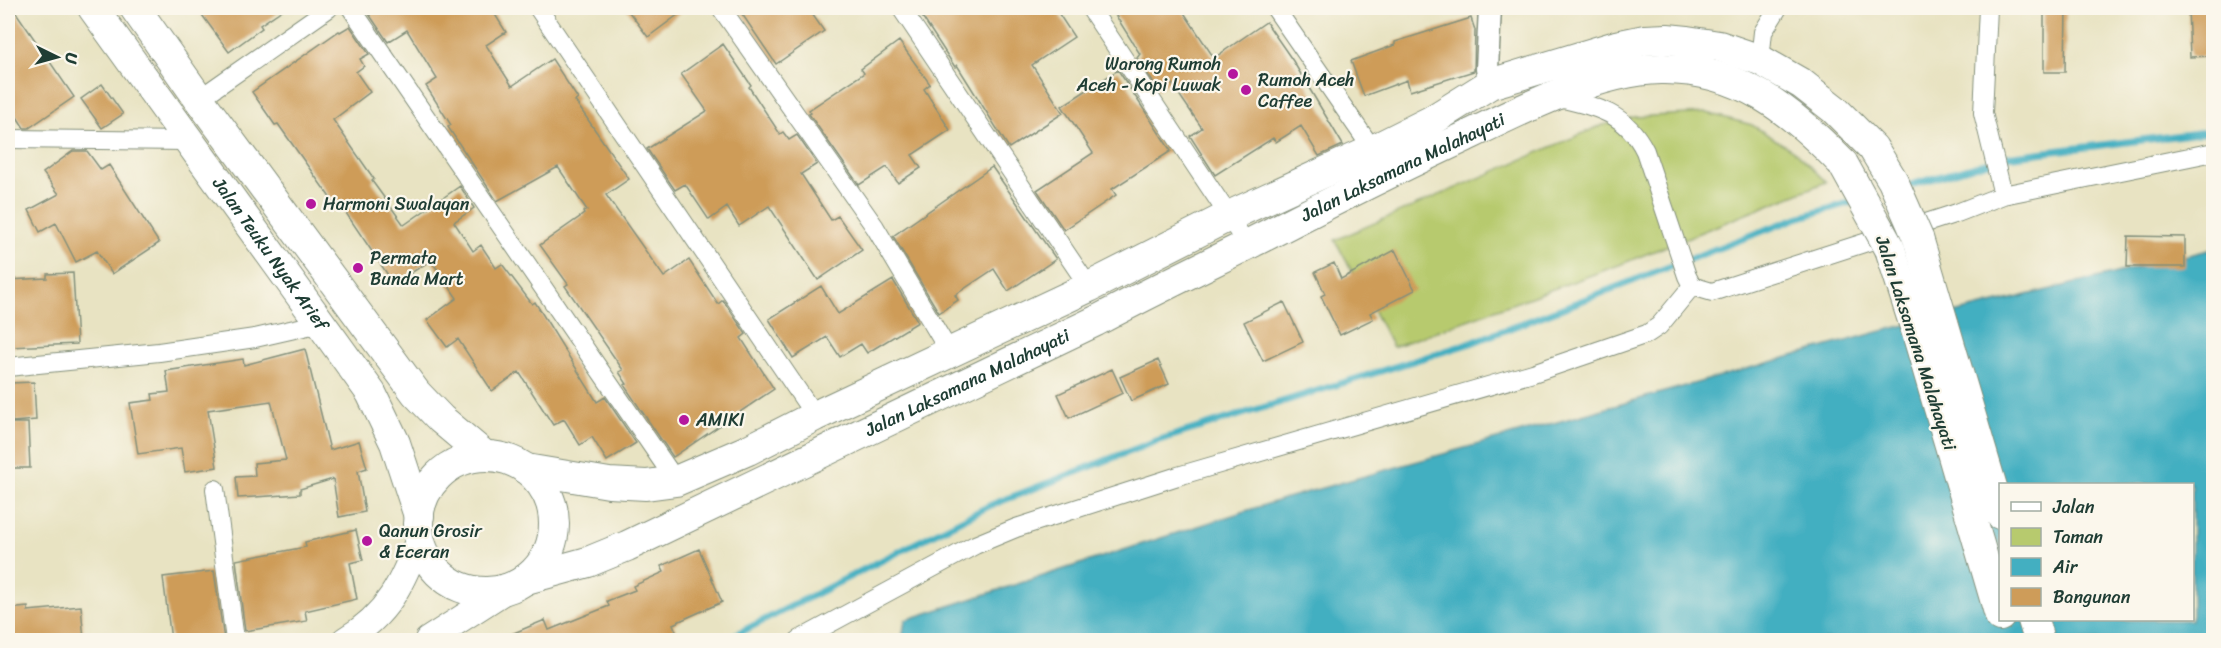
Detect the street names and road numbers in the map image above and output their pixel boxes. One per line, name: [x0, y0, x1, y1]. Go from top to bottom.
street label: Jalan Laksamana Malahayati: [1294, 103, 1511, 231]
street label: Jalan Teuku Nyak Arief: [203, 169, 339, 340]
street label: Jalan Laksamana Malahayati: [1866, 231, 1966, 455]
street label: Jalan Laksamana Malahayati: [858, 319, 1076, 446]

